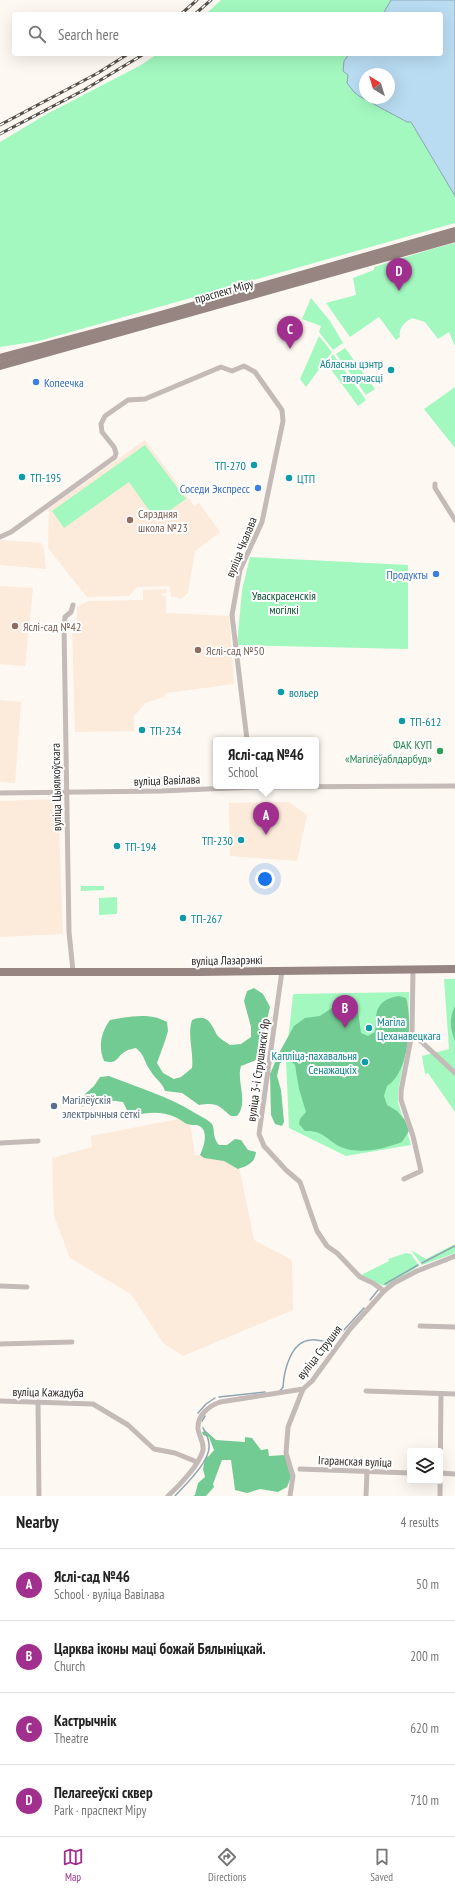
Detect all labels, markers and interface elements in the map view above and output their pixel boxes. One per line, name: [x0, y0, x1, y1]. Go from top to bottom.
search box: [12, 12, 443, 56]
icon: search: [26, 23, 48, 45]
text: Search here: [58, 25, 119, 44]
north arrow: [359, 68, 395, 104]
pin: D: [386, 258, 412, 291]
street label: праспект Міру: [193, 275, 255, 307]
pin: C: [277, 316, 303, 349]
place label: Абласны цэнтр творчасці: [320, 356, 383, 385]
marker: Абласны цэнтр творчасці: [386, 365, 396, 375]
place label: Копеечка: [44, 375, 84, 390]
marker: Копеечка: [31, 377, 41, 387]
place label: ТП-270: [215, 458, 246, 473]
marker: ТП-270: [249, 460, 259, 470]
place label: ТП-195: [30, 470, 61, 485]
place label: ЦТП: [297, 471, 315, 486]
marker: ТП-195: [17, 472, 27, 482]
marker: ЦТП: [284, 473, 294, 483]
place label: Соседи Экспресс: [180, 481, 251, 496]
marker: Соседи Экспресс: [253, 483, 263, 493]
place label: Сярэдняя школа №23: [138, 506, 188, 535]
street label: вуліца Чкалава: [222, 514, 260, 579]
marker: Сярэдняя школа №23: [125, 515, 135, 525]
place label: Продукты: [387, 567, 428, 582]
marker: Продукты: [431, 569, 441, 579]
park label: Уваскрасенскія могілкі: [252, 588, 316, 617]
place label: Яслі-сад №42: [23, 619, 81, 634]
marker: Яслі-сад №42: [10, 621, 20, 631]
place label: Яслі-сад №50: [206, 643, 264, 658]
marker: Яслі-сад №50: [193, 645, 203, 655]
place label: вольер: [289, 685, 319, 700]
marker: вольер: [276, 687, 286, 697]
place label: ТП-612: [410, 714, 441, 729]
marker: ТП-612: [397, 716, 407, 726]
place label: ТП-234: [150, 723, 182, 738]
marker: ТП-234: [137, 725, 147, 735]
popup: [213, 737, 319, 789]
place label: ФАК КУП «Магілёўаблдарбуд»: [345, 737, 432, 766]
street label: вуліца Цыялкоўскага: [48, 743, 64, 831]
text: Яслі-сад №46: [228, 745, 304, 764]
marker: ФАК КУП «Магілёўаблдарбуд»: [435, 746, 445, 756]
text: School: [228, 764, 258, 781]
street label: вуліца Вавілава: [133, 771, 201, 789]
pin: A: [253, 802, 279, 835]
place label: ТП-230: [202, 833, 233, 848]
marker: ТП-230: [236, 835, 246, 845]
place label: ТП-194: [125, 839, 157, 854]
marker: ТП-194: [112, 841, 122, 851]
your location: [255, 869, 275, 889]
place label: ТП-267: [191, 911, 222, 926]
marker: ТП-267: [178, 913, 188, 923]
street label: вуліца Лазарэнкі: [191, 952, 263, 968]
pin: B: [332, 995, 358, 1028]
place label: Магіла Цеханавецкага: [377, 1014, 441, 1043]
street label: вуліца 3-і Струшанскі Яр: [243, 1018, 273, 1122]
marker: Магіла Цеханавецкага: [364, 1023, 374, 1033]
place label: Капліца-пахавальня Сенажацкіх: [271, 1048, 357, 1077]
marker: Капліца-пахавальня Сенажацкіх: [360, 1057, 370, 1067]
place label: Магілёўскія электрычныя сеткі: [62, 1092, 140, 1121]
marker: Магілёўскія электрычныя сеткі: [49, 1101, 59, 1111]
street label: вуліца Струшня: [293, 1322, 345, 1382]
street label: вуліца Кажадуба: [12, 1384, 84, 1400]
map controls: [407, 1448, 443, 1484]
button: layers: [407, 1448, 443, 1484]
street label: Ігаранская вуліца: [318, 1452, 392, 1470]
text: Nearby: [16, 1511, 59, 1533]
text: 4 results: [400, 1514, 439, 1531]
text: Яслі-сад №46: [54, 1567, 130, 1586]
text: A: [26, 1576, 32, 1593]
text: 50 m: [416, 1576, 439, 1593]
text: School · вуліца Вавілава: [54, 1586, 165, 1603]
text: Царква іконы маці божай Бялыніцкай.: [54, 1639, 266, 1658]
text: B: [26, 1648, 32, 1665]
text: 200 m: [410, 1648, 439, 1665]
text: Church: [54, 1658, 85, 1675]
text: Кастрычнік: [54, 1711, 116, 1730]
text: C: [26, 1720, 32, 1737]
text: 620 m: [410, 1720, 439, 1737]
text: Theatre: [54, 1730, 89, 1747]
text: Пелагееўскі сквер: [54, 1783, 153, 1802]
text: D: [26, 1792, 32, 1809]
text: 710 m: [410, 1792, 439, 1809]
text: Park · праспект Міру: [54, 1802, 146, 1819]
tab: Map: [62, 1846, 84, 1884]
tab: Directions: [208, 1846, 246, 1884]
tab: Saved: [370, 1846, 393, 1884]

